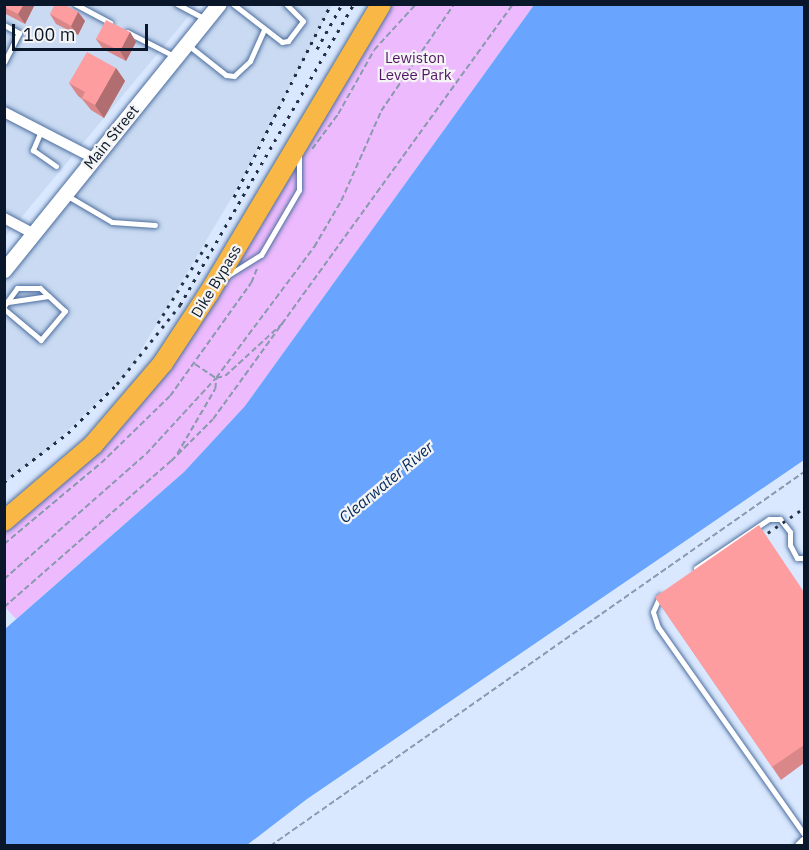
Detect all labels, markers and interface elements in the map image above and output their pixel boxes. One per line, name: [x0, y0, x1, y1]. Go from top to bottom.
scale bar: [15, 12, 152, 50]
text: 100 m: [23, 23, 75, 46]
park label: Lewiston Levee Park: [378, 48, 452, 83]
street label: Main Street: [80, 101, 142, 173]
street label: Dike Bypass: [187, 241, 245, 321]
water label: Clearwater River: [335, 437, 437, 527]

